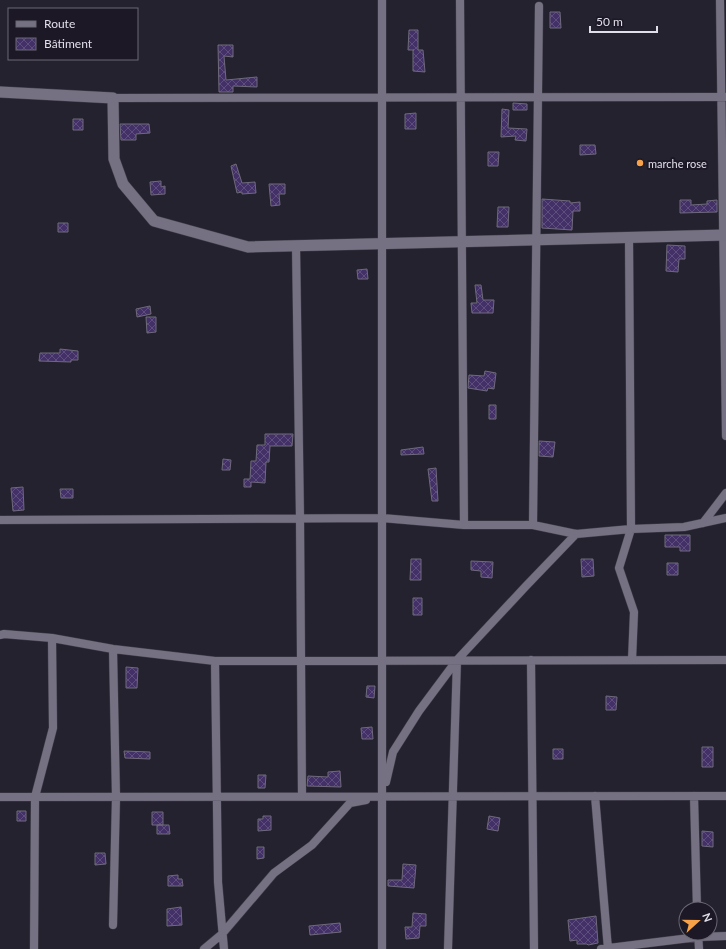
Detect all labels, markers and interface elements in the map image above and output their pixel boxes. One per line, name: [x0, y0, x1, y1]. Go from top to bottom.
legend: [8, 8, 138, 60]
scale bar: [590, 8, 657, 34]
text: 50 m: [596, 14, 623, 29]
text: Route: [44, 16, 75, 31]
text: Bâtiment: [44, 36, 93, 51]
place label: marche rose: [648, 157, 707, 170]
marker: marche rose: [635, 158, 645, 168]
north arrow: [678, 901, 718, 941]
text: N: [700, 911, 715, 924]

